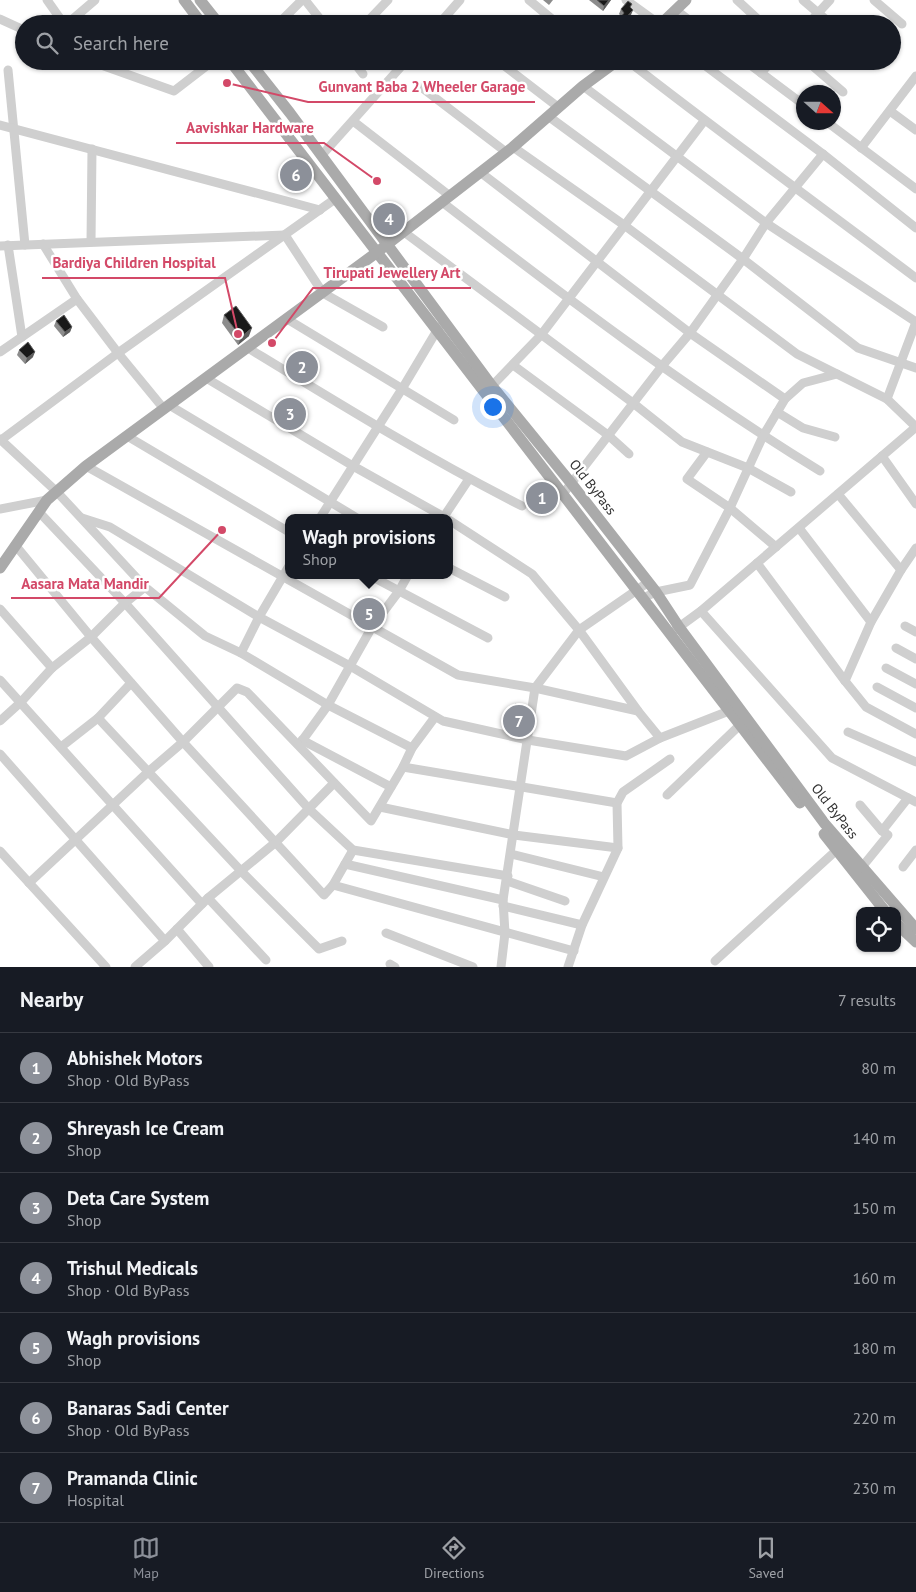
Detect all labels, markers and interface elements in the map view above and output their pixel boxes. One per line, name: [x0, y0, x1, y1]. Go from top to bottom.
search box: [15, 15, 901, 70]
icon: search: [33, 29, 61, 57]
text: Search here: [73, 31, 169, 55]
callout: Gunvant Baba 2 Wheeler Garage: [308, 72, 535, 102]
text: Gunvant Baba 2 Wheeler Garage: [319, 77, 526, 96]
north arrow: [796, 85, 841, 130]
callout: Aavishkar Hardware: [176, 113, 324, 143]
text: Aavishkar Hardware: [186, 118, 314, 137]
pin: 6: [280, 156, 312, 194]
pin: 4: [373, 200, 405, 238]
callout: Bardiya Children Hospital: [42, 248, 225, 278]
text: Bardiya Children Hospital: [52, 253, 216, 272]
callout: Tirupati Jewellery Art: [313, 258, 471, 288]
text: Tirupati Jewellery Art: [324, 263, 461, 282]
pin: 2: [286, 348, 318, 386]
your location: [480, 394, 506, 420]
pin: 3: [274, 395, 306, 433]
street label: Old ByPass: [566, 456, 620, 519]
pin: 1: [526, 479, 558, 517]
popup: [285, 514, 453, 579]
text: Wagh provisions: [302, 525, 436, 549]
text: Shop: [302, 549, 337, 569]
callout: Aasara Mata Mandir: [11, 568, 159, 598]
text: Aasara Mata Mandir: [21, 574, 150, 593]
pin: 5: [353, 595, 385, 633]
pin: 7: [503, 702, 535, 740]
street label: Old ByPass: [808, 780, 862, 843]
map controls: [856, 907, 901, 952]
button: locate: [856, 907, 901, 952]
text: Nearby: [20, 986, 83, 1013]
text: 7 results: [838, 990, 896, 1010]
text: Abhishek Motors: [67, 1046, 203, 1070]
text: 1: [31, 1058, 41, 1078]
text: 80 m: [861, 1058, 896, 1078]
text: Shop · Old ByPass: [67, 1070, 189, 1090]
text: Shreyash Ice Cream: [67, 1116, 224, 1140]
text: 2: [31, 1128, 41, 1148]
text: 140 m: [853, 1128, 896, 1148]
text: Shop: [67, 1140, 101, 1160]
text: Deta Care System: [67, 1186, 209, 1210]
text: 3: [31, 1198, 41, 1218]
text: 150 m: [853, 1198, 896, 1218]
text: Shop: [67, 1210, 101, 1230]
text: Trishul Medicals: [67, 1256, 198, 1280]
text: 4: [31, 1268, 41, 1288]
text: 160 m: [853, 1268, 896, 1288]
text: Shop · Old ByPass: [67, 1280, 189, 1300]
text: Wagh provisions: [67, 1326, 200, 1350]
text: 5: [31, 1338, 41, 1358]
text: 180 m: [853, 1338, 896, 1358]
text: Shop: [67, 1350, 101, 1370]
text: Banaras Sadi Center: [67, 1396, 229, 1420]
text: 6: [31, 1408, 41, 1428]
text: 220 m: [853, 1408, 896, 1428]
text: Shop · Old ByPass: [67, 1420, 189, 1440]
text: Pramanda Clinic: [67, 1466, 198, 1490]
text: 7: [31, 1478, 41, 1498]
text: 230 m: [853, 1478, 896, 1498]
text: Hospital: [67, 1490, 124, 1510]
tab: Map: [132, 1534, 160, 1582]
tab: Directions: [424, 1534, 484, 1582]
tab: Saved: [748, 1534, 784, 1582]

